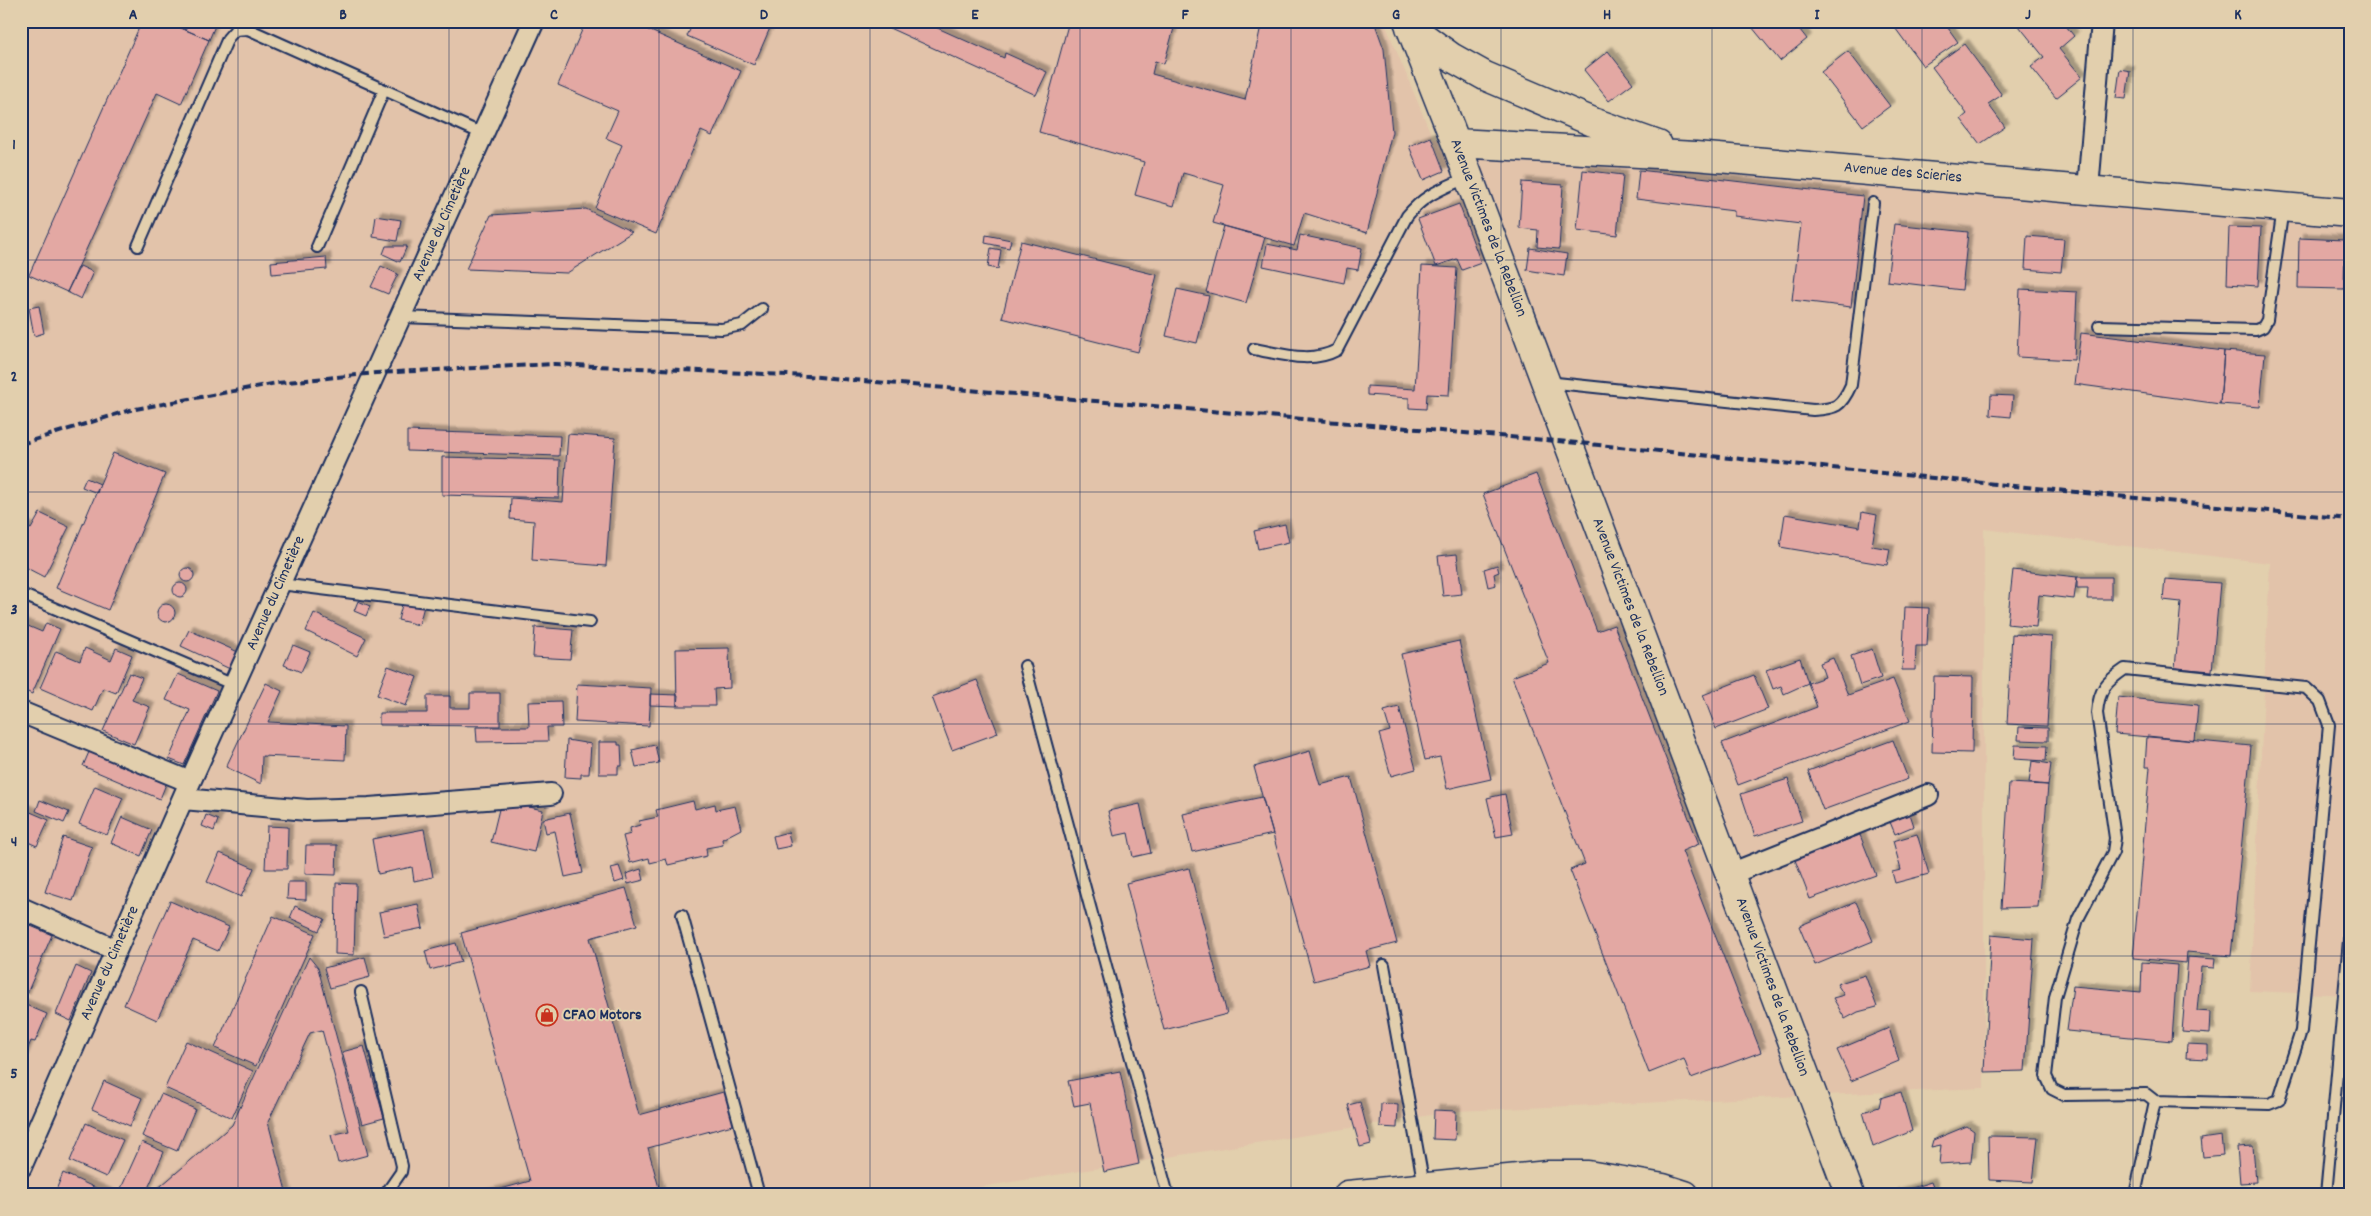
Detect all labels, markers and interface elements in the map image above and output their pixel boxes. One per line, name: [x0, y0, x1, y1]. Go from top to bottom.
text: A: [129, 4, 138, 27]
text: B: [339, 4, 347, 27]
text: C: [550, 4, 558, 27]
text: D: [760, 4, 769, 27]
text: E: [971, 4, 979, 27]
text: F: [1181, 4, 1189, 27]
text: G: [1392, 4, 1400, 27]
text: H: [1603, 4, 1611, 27]
text: I: [1815, 4, 1821, 27]
text: J: [2025, 4, 2031, 27]
text: K: [2234, 4, 2242, 27]
text: 1: [12, 134, 16, 157]
street label: Avenue Victimes de la Rebellion: [1443, 136, 1533, 320]
street label: Avenue des Scieries: [1843, 156, 1963, 190]
street label: Avenue du Cimetière: [406, 163, 478, 285]
text: 2: [11, 366, 18, 389]
street label: Avenue Victimes de la Rebellion: [1585, 515, 1675, 699]
street label: Avenue du Cimetière: [240, 532, 312, 654]
text: 3: [10, 599, 18, 622]
text: 4: [11, 831, 17, 854]
street label: Avenue Victimes de la Rebellion: [1729, 894, 1815, 1080]
street label: Avenue du Cimetière: [74, 902, 146, 1024]
shop icon: CFAO Motors: [535, 1003, 559, 1027]
place label: CFAO Motors: [563, 1004, 642, 1027]
text: 5: [10, 1063, 18, 1086]

